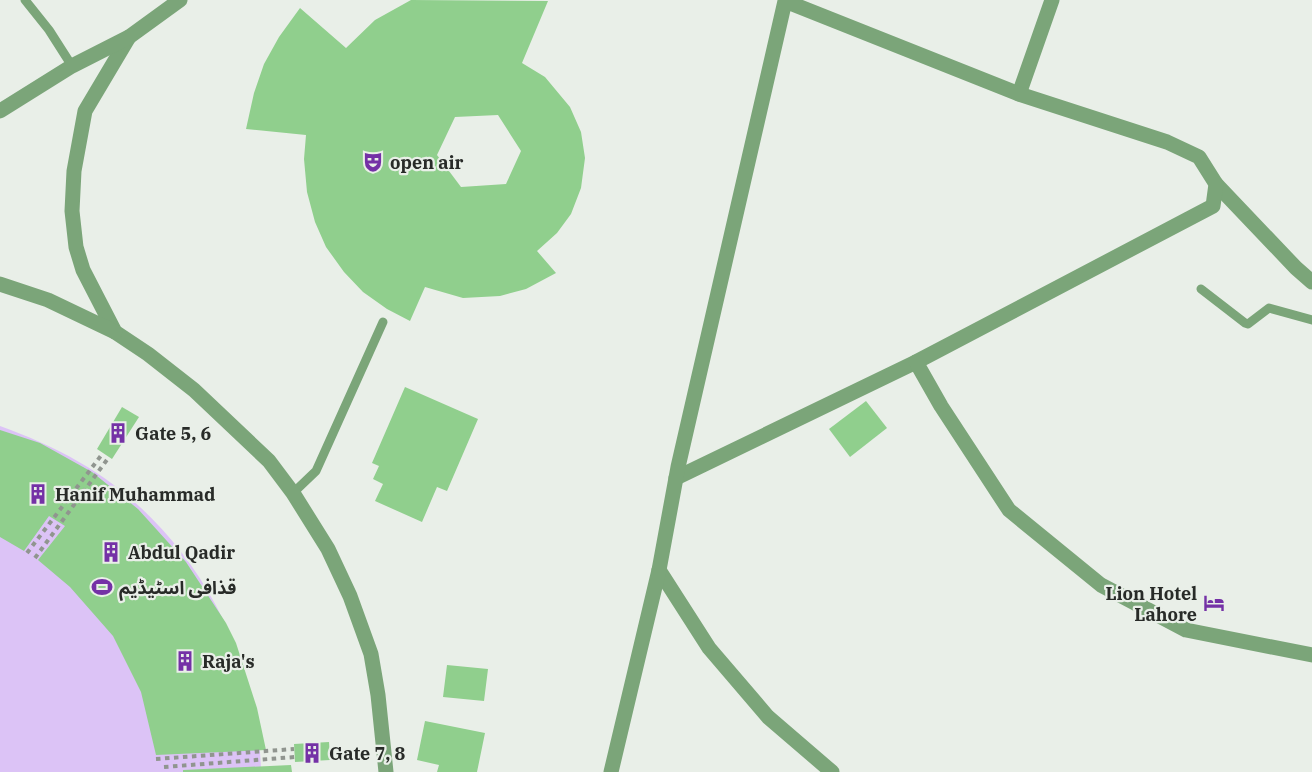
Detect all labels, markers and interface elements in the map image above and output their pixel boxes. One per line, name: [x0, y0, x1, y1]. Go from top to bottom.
theatre icon: open air: [361, 150, 385, 174]
place label: open air: [390, 151, 464, 174]
building icon: Gate 5, 6: [106, 421, 130, 445]
place label: Gate 5, 6: [135, 422, 212, 445]
building icon: Hanif Muhammad: [26, 482, 50, 506]
place label: Hanif Muhammad: [55, 483, 215, 506]
building icon: Abdul Qadir: [99, 540, 123, 564]
place label: Abdul Qadir: [128, 541, 235, 564]
sports icon: قذافی اسٹیڈیم: [90, 575, 114, 599]
place label: قذافی اسٹیڈیم: [119, 576, 236, 601]
place label: Lion Hotel Lahore: [1105, 582, 1197, 626]
hotel icon: Lion Hotel Lahore: [1202, 591, 1226, 615]
building icon: Raja's: [173, 649, 197, 673]
place label: Raja's: [202, 650, 255, 673]
building icon: Gate 7, 8: [300, 741, 324, 765]
place label: Gate 7, 8: [329, 742, 406, 765]

